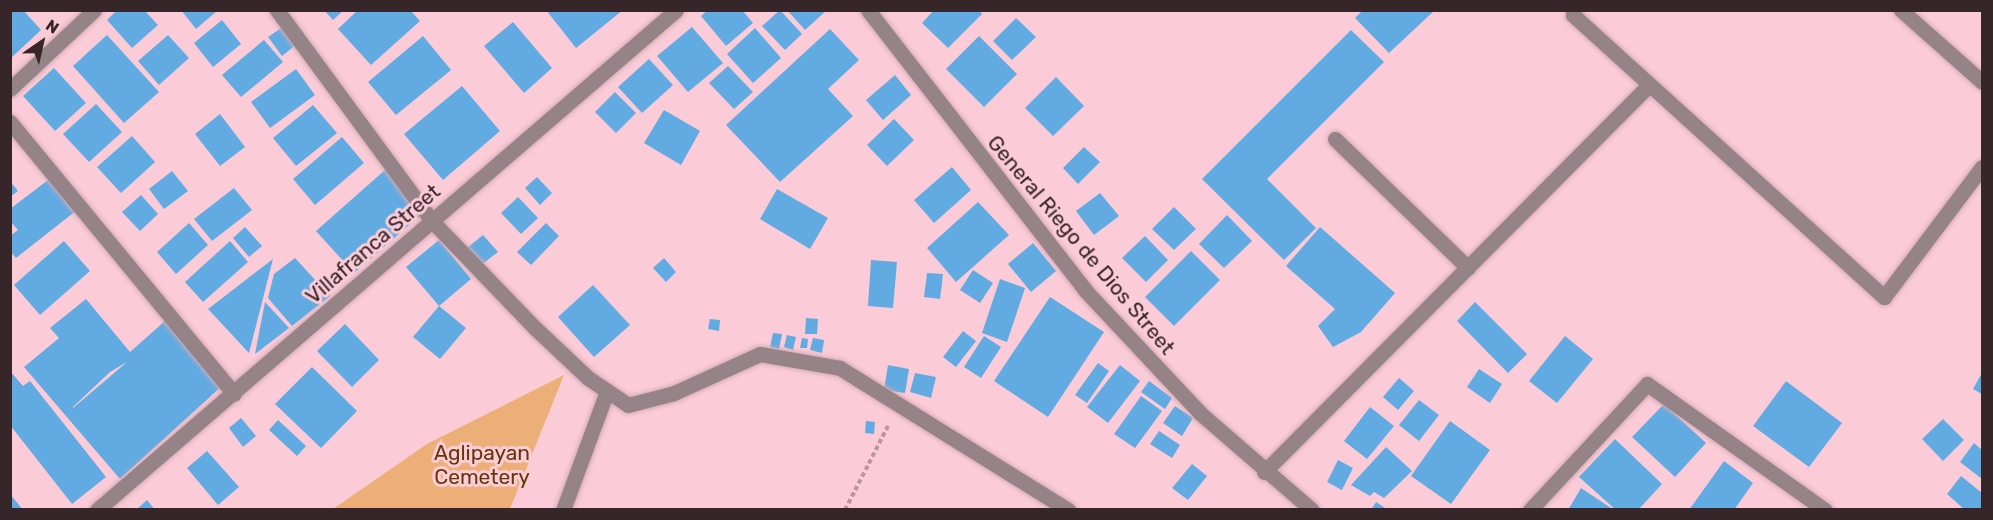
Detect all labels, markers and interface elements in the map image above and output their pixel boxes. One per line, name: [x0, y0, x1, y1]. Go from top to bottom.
north arrow: [12, 12, 72, 72]
text: N: [42, 16, 62, 38]
street label: General Riego de Dios Street: [982, 130, 1180, 360]
street label: Villafranca Street: [301, 179, 445, 309]
park label: Aglipayan Cemetery: [434, 440, 530, 490]

